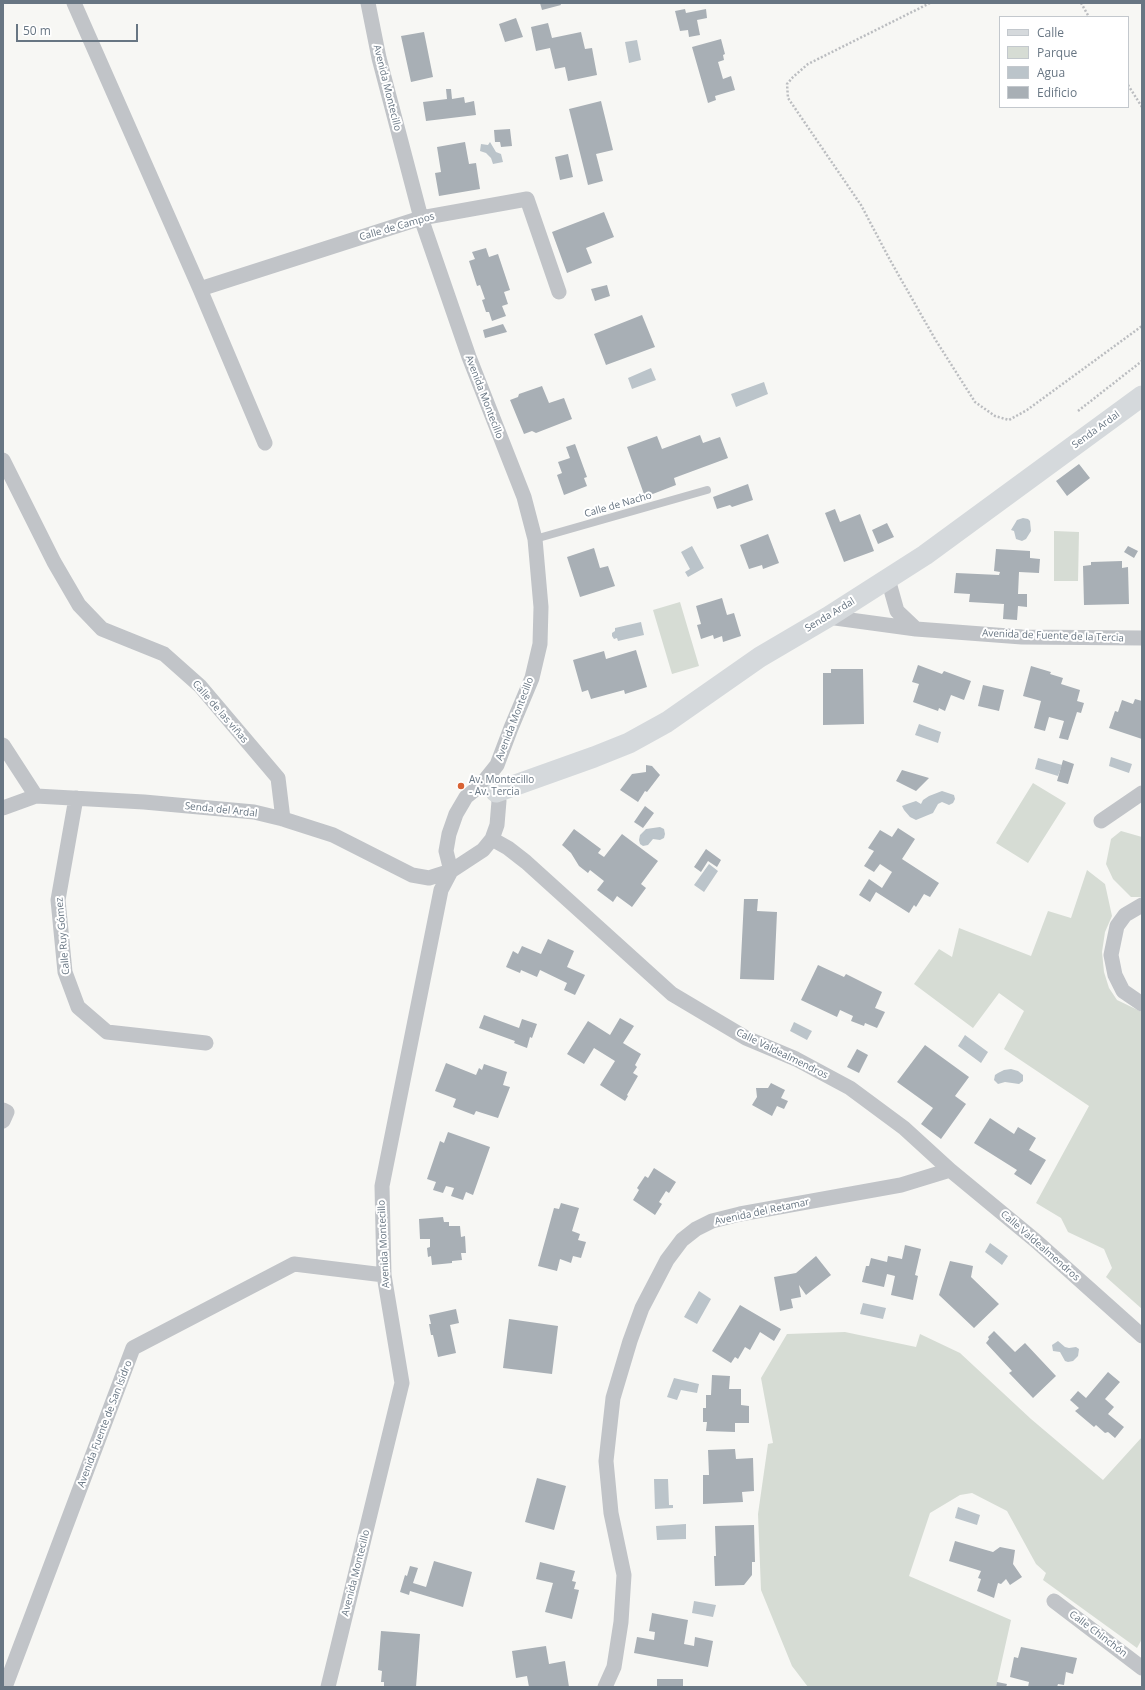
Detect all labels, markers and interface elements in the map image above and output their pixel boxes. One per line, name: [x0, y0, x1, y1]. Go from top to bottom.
scale bar: [18, 16, 140, 42]
legend: [999, 16, 1129, 108]
text: 50 m: [23, 22, 51, 39]
text: Calle: [1037, 24, 1064, 41]
street label: Avenida Montecillo: [370, 44, 404, 132]
text: Parque: [1037, 44, 1077, 61]
text: Agua: [1037, 64, 1065, 81]
text: Edificio: [1037, 84, 1077, 101]
street label: Calle de Campos: [358, 211, 436, 243]
street label: Avenida Montecillo: [463, 354, 505, 440]
street label: Senda Ardal: [1070, 409, 1122, 451]
street label: Calle de Nacho: [583, 490, 653, 520]
street label: Senda Ardal: [803, 595, 857, 635]
street label: Avenida de Fuente de la Tercia: [982, 628, 1124, 644]
street label: Avenida Montecillo: [494, 676, 536, 762]
street label: Calle de las viñas: [190, 678, 250, 746]
place label: Av. Montecillo - Av. Tercia: [469, 774, 534, 798]
marker: Av. Montecillo - Av. Tercia: [456, 781, 466, 791]
street label: Senda del Ardal: [184, 800, 258, 820]
street label: Calle Ruy Gómez: [54, 897, 72, 975]
street label: Calle Valdealmendros: [734, 1026, 830, 1082]
street label: Avenida del Retamar: [714, 1196, 810, 1228]
street label: Avenida Montecillo: [376, 1199, 392, 1289]
street label: Calle Valdealmendros: [998, 1208, 1082, 1284]
street label: Avenida Fuente de San Isidro: [75, 1359, 135, 1489]
street label: Avenida Montecillo: [339, 1529, 373, 1617]
street label: Calle Chinchón: [1067, 1608, 1129, 1660]

